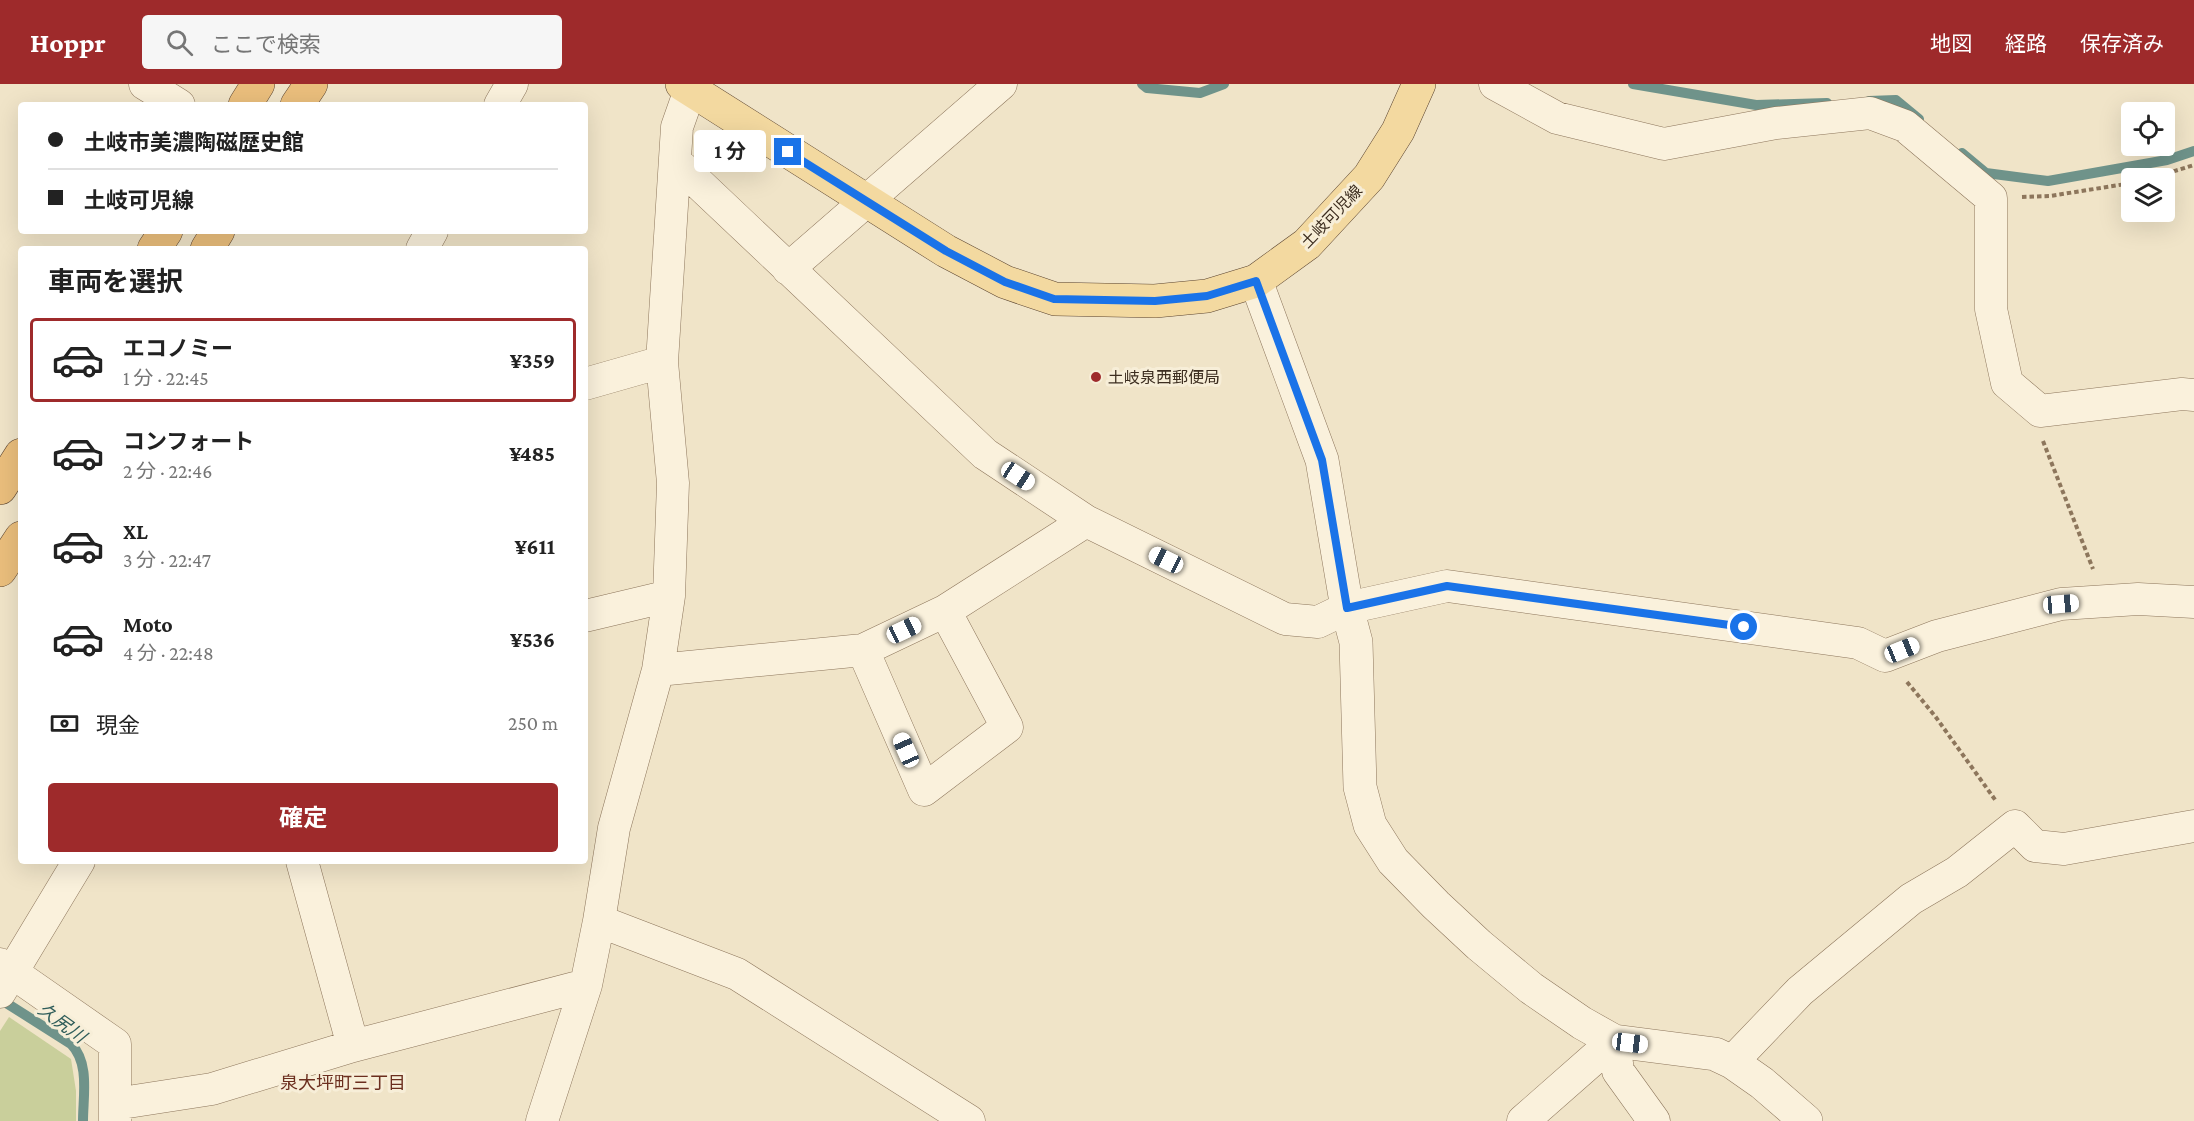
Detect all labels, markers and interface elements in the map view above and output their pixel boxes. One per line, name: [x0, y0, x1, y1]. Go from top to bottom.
search box: [142, 15, 562, 69]
icon: search: [163, 26, 196, 59]
text: Hoppr: [30, 27, 106, 58]
text: ここで検索: [211, 32, 321, 57]
text: 地図: [1930, 32, 1972, 56]
text: 経路: [2005, 32, 2047, 56]
text: 保存済み: [2080, 32, 2164, 56]
map controls: [2121, 102, 2175, 222]
button: locate: [2121, 102, 2175, 156]
text: 土岐市美濃陶磁歴史館: [84, 130, 304, 155]
callout: 1 分: [695, 131, 767, 173]
route end: [774, 138, 801, 165]
text: 1 分: [714, 140, 746, 162]
button: layers: [2121, 168, 2175, 222]
street label: 土岐可児線: [1297, 182, 1365, 251]
text: 土岐可児線: [84, 188, 194, 213]
text: 車両を選択: [48, 267, 183, 297]
icon: car: [51, 333, 105, 387]
text: エコノミー: [123, 336, 233, 361]
text: ¥359: [510, 348, 555, 373]
text: 1 分 · 22:45: [123, 367, 209, 389]
place label: 土岐泉西郵便局: [1108, 369, 1220, 386]
marker: 土岐泉西郵便局: [1089, 370, 1103, 384]
icon: car: [51, 426, 105, 480]
text: コンフォート: [123, 429, 254, 454]
text: ¥485: [509, 441, 555, 466]
car: [998, 459, 1038, 493]
text: 2 分 · 22:46: [123, 460, 213, 482]
icon: car: [51, 519, 105, 573]
text: XL: [123, 519, 148, 544]
text: ¥611: [515, 534, 555, 559]
car: [1146, 544, 1186, 576]
text: 3 分 · 22:47: [123, 549, 211, 571]
car: [2042, 593, 2080, 615]
icon: car: [51, 612, 105, 666]
text: Moto: [123, 612, 173, 637]
route start: [1730, 613, 1757, 640]
car: [884, 614, 924, 646]
text: ¥536: [510, 627, 555, 652]
car: [1882, 635, 1922, 665]
text: 4 分 · 22:48: [123, 642, 214, 664]
icon: cash: [48, 707, 81, 740]
text: 250 m: [508, 712, 558, 734]
text: 現金: [96, 713, 140, 738]
car: [890, 730, 922, 770]
button: 確定: [48, 783, 558, 852]
water label: 久尻川: [34, 999, 91, 1048]
car: [1611, 1032, 1649, 1054]
district label: 泉大坪町三丁目: [280, 1073, 406, 1093]

